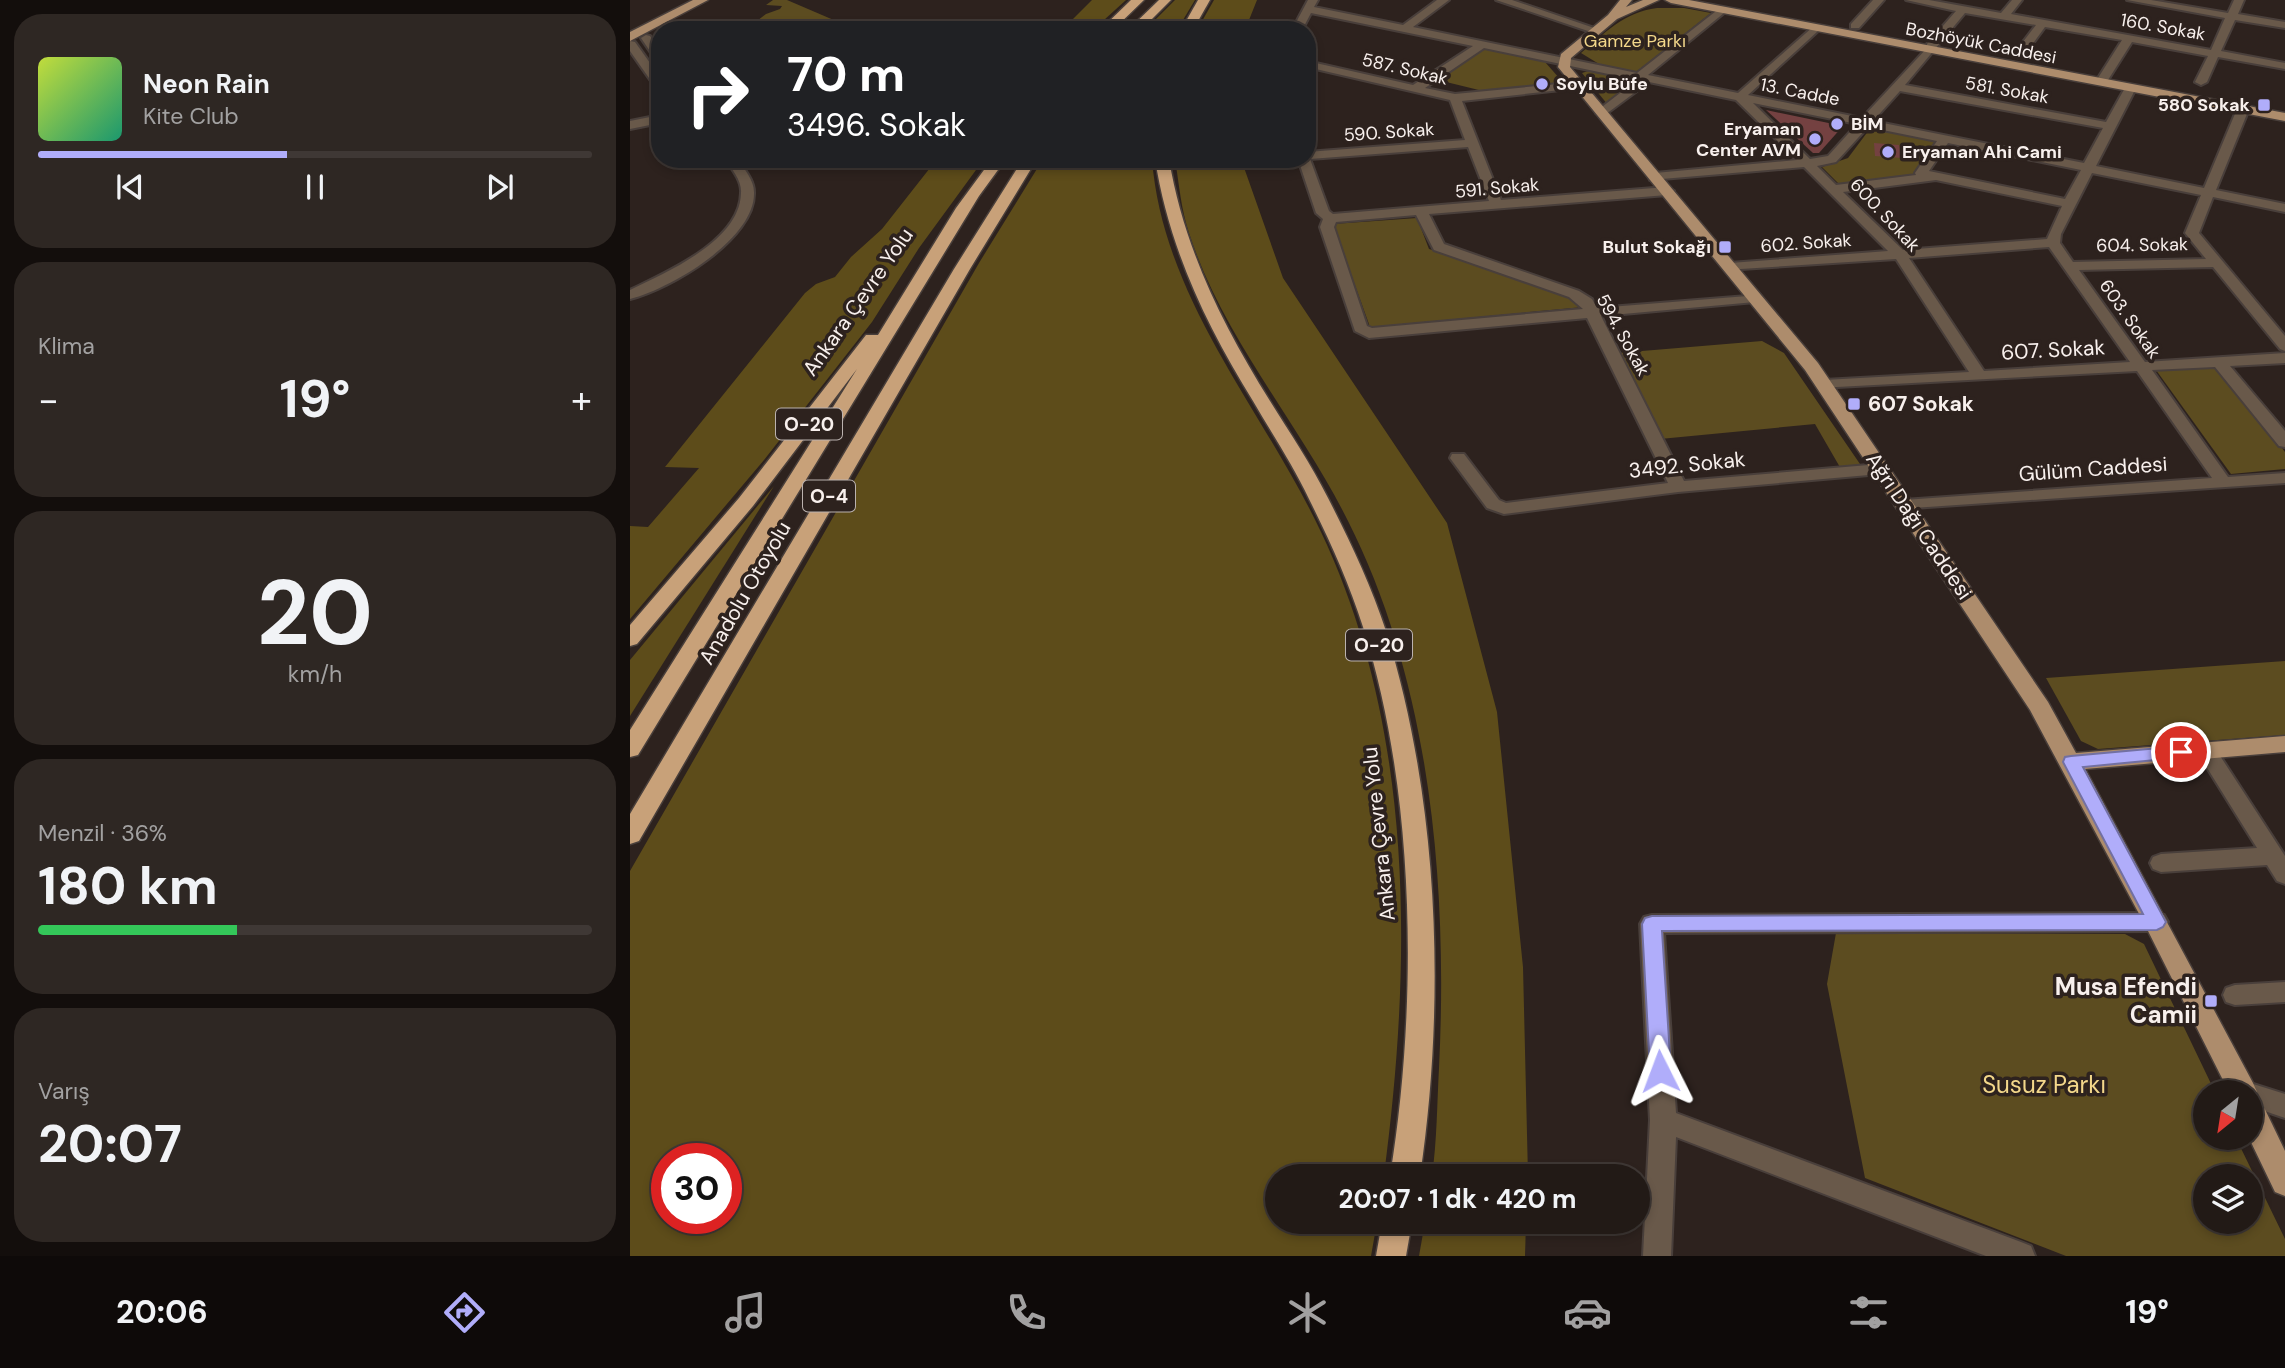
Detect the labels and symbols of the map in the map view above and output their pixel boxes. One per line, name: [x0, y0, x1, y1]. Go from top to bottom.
street label: 160. Sokak: [2119, 8, 2207, 46]
street label: Bozhöyük Caddesi: [1904, 17, 2058, 69]
park label: Gamze Parkı: [1584, 29, 1686, 53]
street label: 587. Sokak: [1360, 47, 1450, 91]
street label: 581. Sokak: [1963, 71, 2051, 109]
place label: Soylu Büfe: [1556, 72, 1648, 96]
street label: 13. Cadde: [1758, 73, 1842, 111]
marker: Soylu Büfe: [1534, 76, 1550, 92]
place label: 580 Sokak: [2158, 93, 2251, 117]
marker: 580 Sokak: [2256, 97, 2272, 113]
place label: BİM: [1851, 112, 1883, 136]
marker: BİM: [1829, 116, 1845, 132]
street label: 590. Sokak: [1343, 117, 1435, 147]
place label: Eryaman Center AVM: [1696, 117, 1801, 162]
marker: Eryaman Center AVM: [1807, 131, 1823, 147]
place label: Eryaman Ahi Cami: [1902, 140, 2062, 164]
marker: Eryaman Ahi Cami: [1880, 144, 1896, 160]
street label: 591. Sokak: [1454, 172, 1540, 204]
street label: 600. Sokak: [1845, 173, 1925, 257]
street label: Ankara Çevre Yolu: [796, 222, 920, 382]
street label: 602. Sokak: [1760, 228, 1852, 258]
street label: 604. Sokak: [2096, 232, 2188, 258]
place label: Bulut Sokağı: [1603, 235, 1711, 259]
marker: Bulut Sokağı: [1717, 239, 1733, 255]
street label: 603. Sokak: [2094, 275, 2166, 363]
street label: 594. Sokak: [1591, 290, 1655, 380]
street label: 607. Sokak: [2000, 333, 2106, 367]
place label: 607 Sokak: [1868, 390, 1974, 418]
marker: 607 Sokak: [1846, 396, 1862, 412]
road number: O-20: [776, 408, 842, 440]
street label: 3492. Sokak: [1627, 445, 1747, 485]
street label: Ağrı Dağı Caddesi: [1859, 447, 1979, 605]
street label: Gülüm Caddesi: [2018, 450, 2168, 488]
road number: O-4: [803, 481, 855, 512]
street label: Anadolu Otoyolu: [693, 516, 797, 670]
road number: O-20: [1346, 630, 1412, 660]
pin: [2151, 722, 2211, 782]
street label: Ankara Çevre Yolu: [1356, 746, 1402, 922]
place label: Musa Efendi Camii: [2055, 971, 2197, 1030]
marker: Musa Efendi Camii: [2203, 993, 2219, 1009]
position arrow: [1623, 1034, 1697, 1108]
park label: Susuz Parkı: [1982, 1069, 2106, 1100]
north arrow: [2193, 1080, 2263, 1150]
speed limit sign: 30: [651, 1143, 742, 1234]

